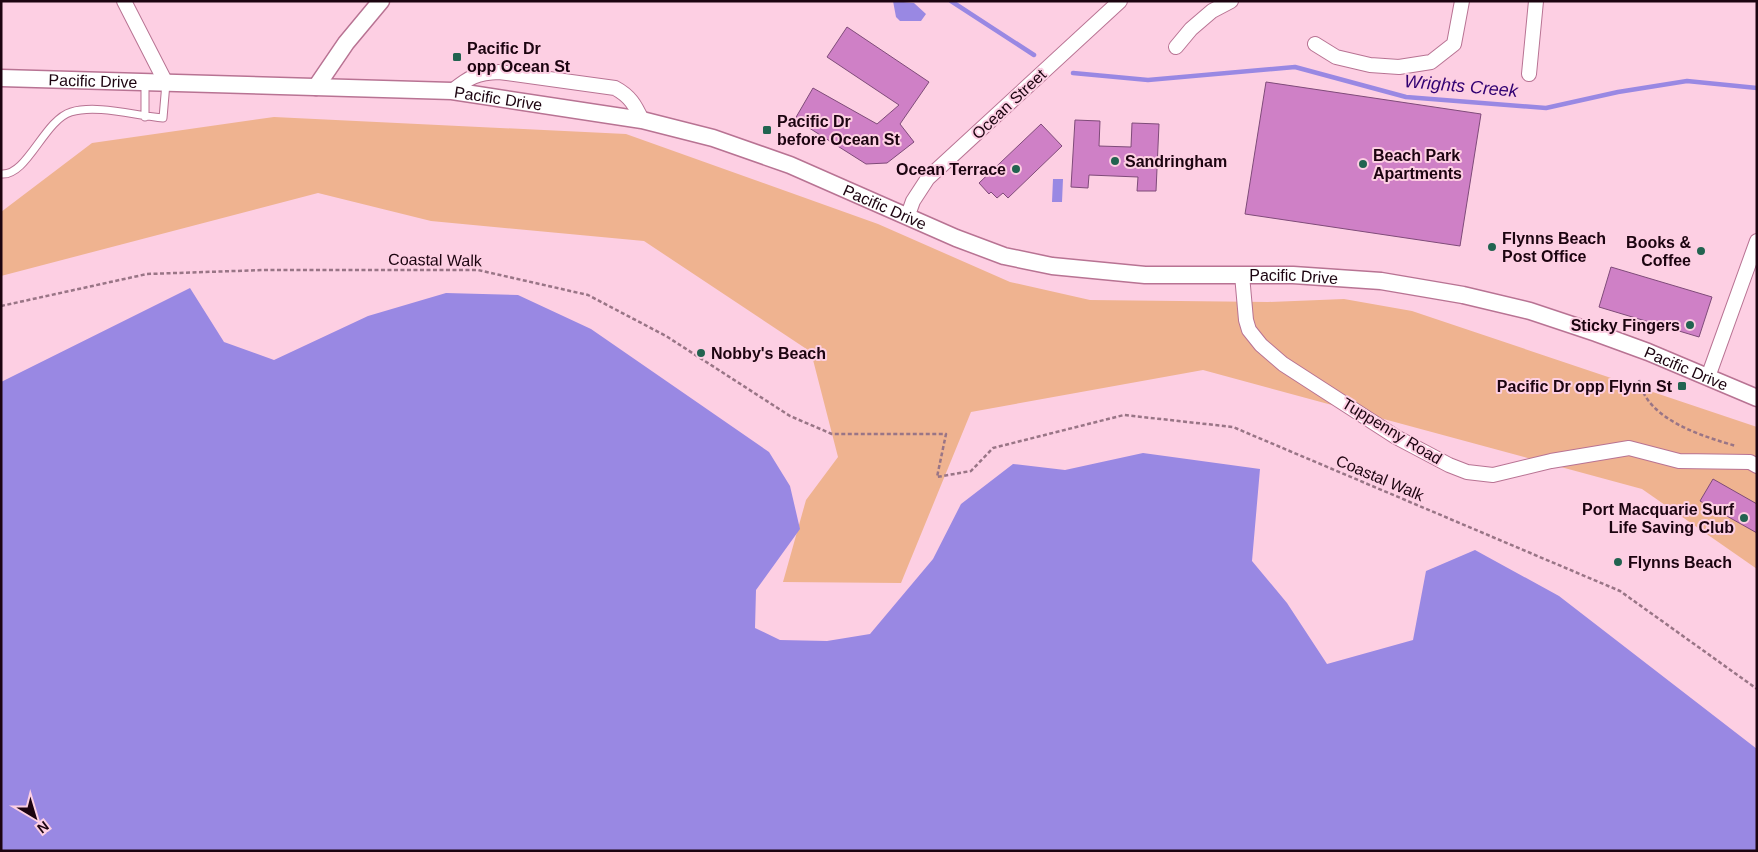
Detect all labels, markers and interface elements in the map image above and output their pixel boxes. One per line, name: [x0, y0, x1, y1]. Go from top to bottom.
place label: Pacific Dr opp Ocean St: [467, 40, 571, 75]
marker: Pacific Dr opp Ocean St: [451, 51, 463, 63]
street label: Ocean Street: [969, 65, 1050, 142]
street label: Pacific Drive: [48, 71, 138, 90]
water label: Wrights Creek: [1403, 71, 1520, 101]
street label: Pacific Drive: [453, 83, 544, 113]
place label: Pacific Dr before Ocean St: [777, 113, 900, 148]
marker: Pacific Dr before Ocean St: [761, 124, 773, 136]
place label: Beach Park Apartments: [1373, 147, 1462, 182]
place label: Sandringham: [1125, 153, 1227, 170]
marker: Sandringham: [1109, 155, 1121, 167]
marker: Beach Park Apartments: [1357, 158, 1369, 170]
place label: Ocean Terrace: [896, 161, 1006, 178]
marker: Ocean Terrace: [1010, 163, 1022, 175]
street label: Pacific Drive: [841, 181, 929, 232]
place label: Flynns Beach Post Office: [1502, 230, 1606, 265]
place label: Books & Coffee: [1626, 234, 1691, 269]
marker: Flynns Beach Post Office: [1486, 241, 1498, 253]
marker: Books & Coffee: [1695, 245, 1707, 257]
street label: Coastal Walk: [388, 251, 483, 269]
street label: Pacific Drive: [1249, 267, 1339, 287]
place label: Sticky Fingers: [1571, 317, 1680, 334]
marker: Sticky Fingers: [1684, 319, 1696, 331]
street label: Pacific Drive: [1642, 343, 1731, 393]
place label: Nobby's Beach: [711, 345, 826, 362]
marker: Nobby's Beach: [695, 347, 707, 359]
place label: Pacific Dr opp Flynn St: [1497, 378, 1673, 395]
marker: Pacific Dr opp Flynn St: [1676, 380, 1688, 392]
street label: Tuppenny Road: [1339, 395, 1445, 467]
street label: Coastal Walk: [1334, 452, 1427, 505]
place label: Port Macquarie Surf Life Saving Club: [1582, 501, 1735, 536]
marker: Port Macquarie Surf Life Saving Club: [1738, 512, 1750, 524]
place label: Flynns Beach: [1628, 554, 1732, 571]
marker: Flynns Beach: [1612, 556, 1624, 568]
north arrow: [10, 792, 60, 842]
text: N: [34, 818, 52, 837]

